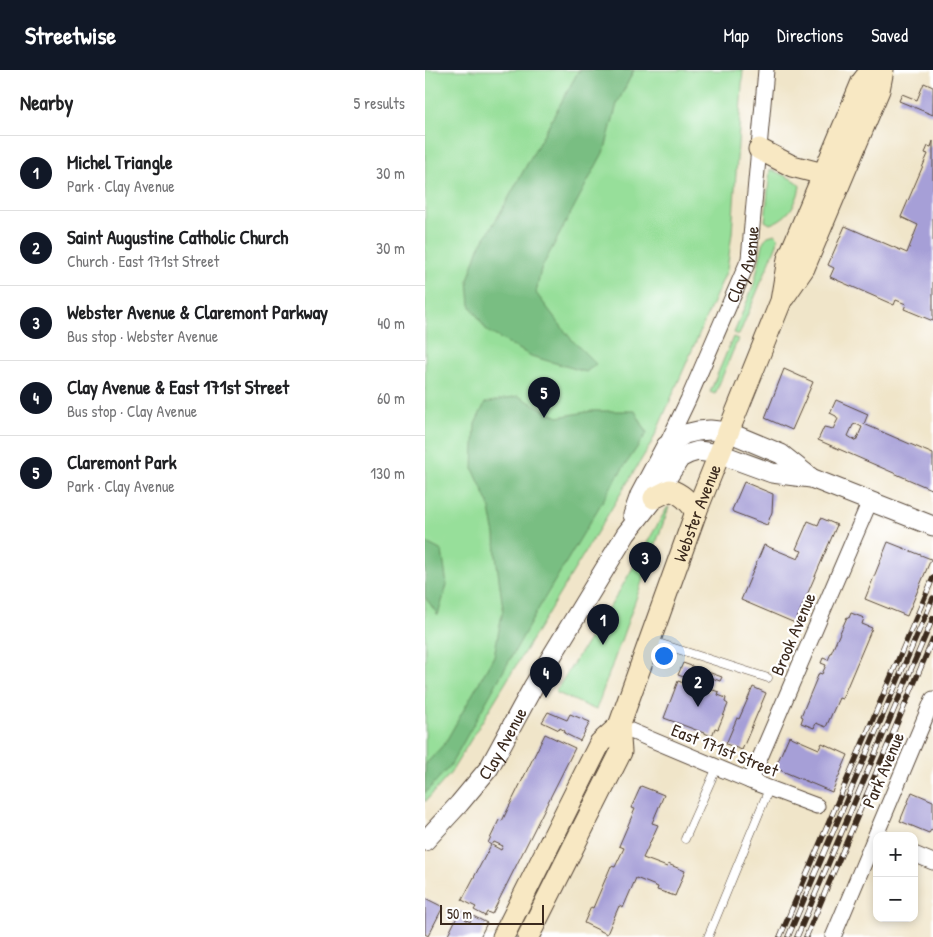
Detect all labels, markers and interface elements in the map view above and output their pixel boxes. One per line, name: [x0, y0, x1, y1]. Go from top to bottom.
text: Streetwise: [25, 19, 116, 51]
text: Map: [724, 23, 749, 48]
text: Directions: [777, 23, 843, 48]
text: Saved: [871, 23, 908, 48]
text: Nearby: [20, 88, 73, 117]
text: 5 results: [354, 92, 405, 114]
text: Michel Triangle: [67, 149, 172, 175]
text: 1: [33, 162, 39, 184]
text: 30 m: [376, 162, 405, 184]
text: Park · Clay Avenue: [67, 175, 175, 197]
text: Saint Augustine Catholic Church: [67, 224, 288, 250]
street label: Clay Avenue: [719, 225, 764, 306]
text: 2: [32, 237, 40, 259]
text: 30 m: [376, 237, 405, 259]
text: Church · East 171st Street: [67, 250, 219, 272]
text: Webster Avenue & Claremont Parkway: [67, 299, 328, 325]
text: 3: [32, 312, 40, 334]
text: 40 m: [377, 312, 405, 334]
text: Bus stop · Webster Avenue: [67, 325, 218, 347]
text: Clay Avenue & East 171st Street: [67, 374, 289, 400]
pin: 5: [528, 377, 560, 418]
text: 4: [33, 387, 39, 409]
text: 60 m: [377, 387, 405, 409]
text: Bus stop · Clay Avenue: [67, 400, 197, 422]
text: Claremont Park: [67, 449, 177, 475]
street label: Webster Avenue: [667, 460, 727, 565]
text: 5: [33, 462, 39, 484]
text: 130 m: [370, 462, 405, 484]
text: Park · Clay Avenue: [67, 475, 175, 497]
pin: 3: [629, 542, 661, 583]
street label: Brook Avenue: [764, 589, 822, 679]
pin: 1: [587, 604, 619, 645]
your location: [651, 643, 677, 669]
pin: 4: [530, 657, 562, 698]
pin: 2: [682, 666, 714, 707]
street label: Clay Avenue: [472, 703, 532, 785]
street label: East 171st Street: [668, 717, 783, 783]
street label: Park Avenue: [856, 728, 910, 812]
map controls: [873, 832, 918, 922]
button: +: [873, 832, 918, 877]
button: −: [873, 877, 918, 922]
scale bar: [440, 902, 544, 925]
text: 50 m: [447, 904, 472, 923]

